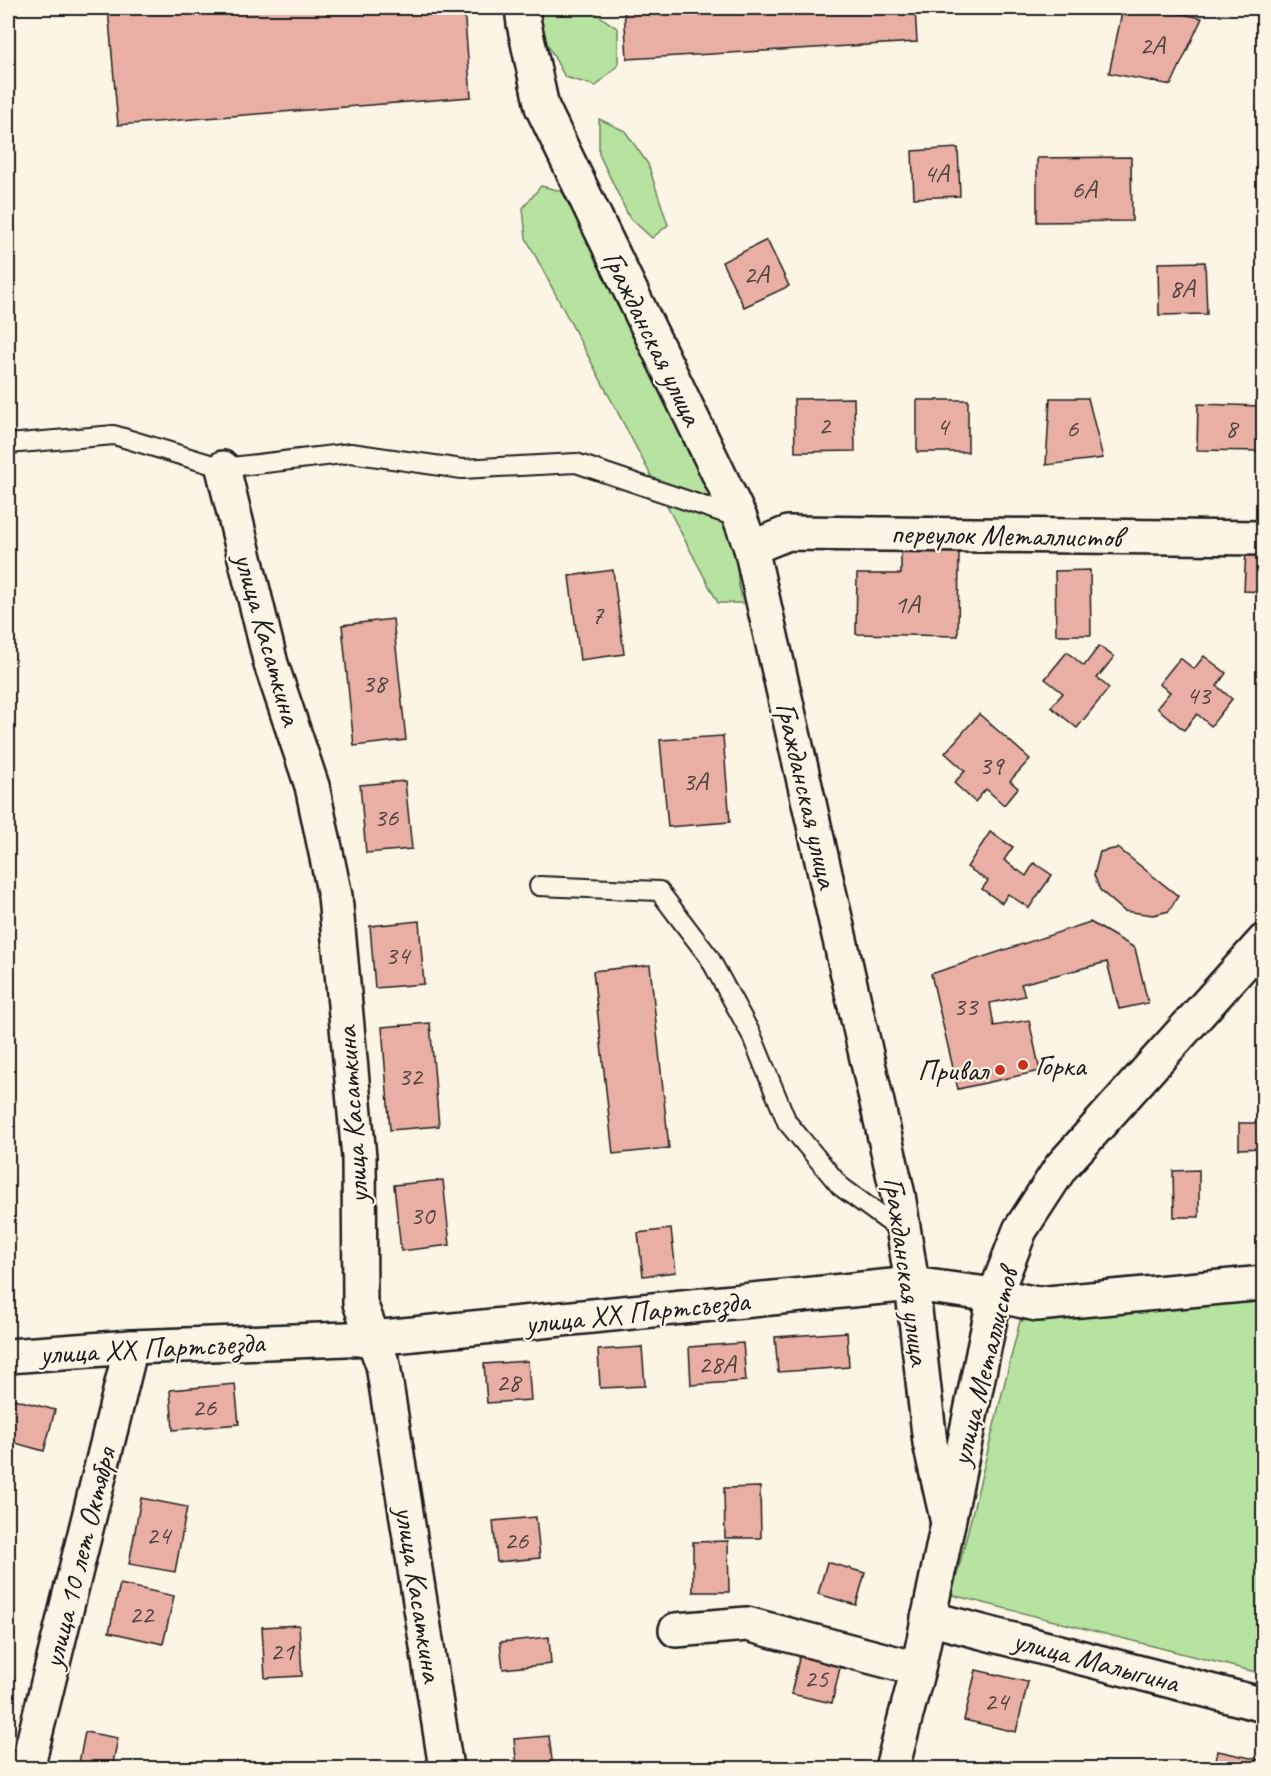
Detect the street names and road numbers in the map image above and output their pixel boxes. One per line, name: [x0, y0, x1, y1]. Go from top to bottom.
street label: Гражданская улица: [594, 244, 712, 433]
street label: переулок Металлистов: [890, 514, 1129, 556]
street label: улица Касаткина: [225, 547, 311, 731]
street label: Гражданская улица: [767, 698, 847, 894]
street label: улица Касаткина: [327, 1023, 377, 1207]
street label: Гражданская улица: [875, 1174, 939, 1369]
street label: улица Металлистов: [941, 1259, 1028, 1471]
street label: улица XX Партсъезда: [521, 1281, 753, 1343]
street label: улица XX Партсъезда: [37, 1323, 267, 1373]
street label: улица 10 лет Октября: [33, 1441, 125, 1674]
street label: улица Касаткина: [386, 1501, 452, 1686]
street label: улица Малыгина: [1007, 1620, 1185, 1702]

